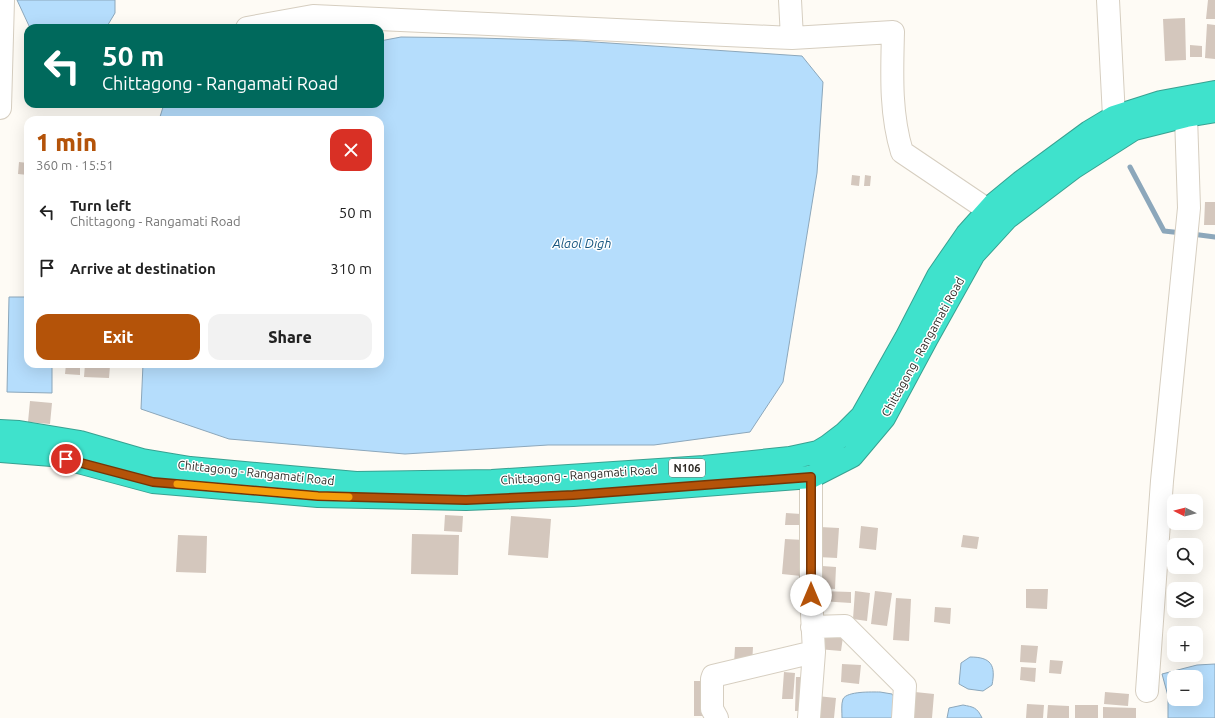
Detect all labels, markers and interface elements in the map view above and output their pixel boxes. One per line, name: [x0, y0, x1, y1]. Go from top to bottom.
icon: left: [36, 40, 88, 92]
text: 50 m: [102, 40, 164, 71]
text: Chittagong - Rangamati Road: [102, 73, 338, 93]
text: 1 min: [36, 129, 97, 156]
button: close: [330, 129, 372, 171]
text: 360 m · 15:51: [36, 158, 114, 172]
text: Turn left: [70, 197, 131, 214]
icon: left: [36, 201, 58, 223]
text: 50 m: [339, 204, 372, 221]
text: Chittagong - Rangamati Road: [70, 214, 241, 228]
water label: Alaol Digh: [551, 236, 612, 250]
icon: arrive: [36, 257, 58, 279]
text: Arrive at destination: [70, 260, 216, 277]
text: 310 m: [330, 260, 372, 277]
street label: Chittagong - Rangamati Road: [879, 275, 966, 419]
button: Exit: [36, 314, 200, 360]
button: Share: [208, 314, 372, 360]
pin: [49, 442, 83, 476]
icon: arrive: [55, 448, 77, 470]
street label: Chittagong - Rangamati Road: [177, 458, 335, 487]
road number: N106: [669, 459, 705, 477]
street label: Chittagong - Rangamati Road: [500, 463, 658, 486]
north arrow: [1167, 494, 1203, 530]
map controls: [1167, 494, 1203, 706]
button: search: [1167, 538, 1203, 574]
position arrow: [790, 574, 832, 616]
button: layers: [1167, 582, 1203, 618]
button: +: [1167, 626, 1203, 662]
button: −: [1167, 670, 1203, 706]

